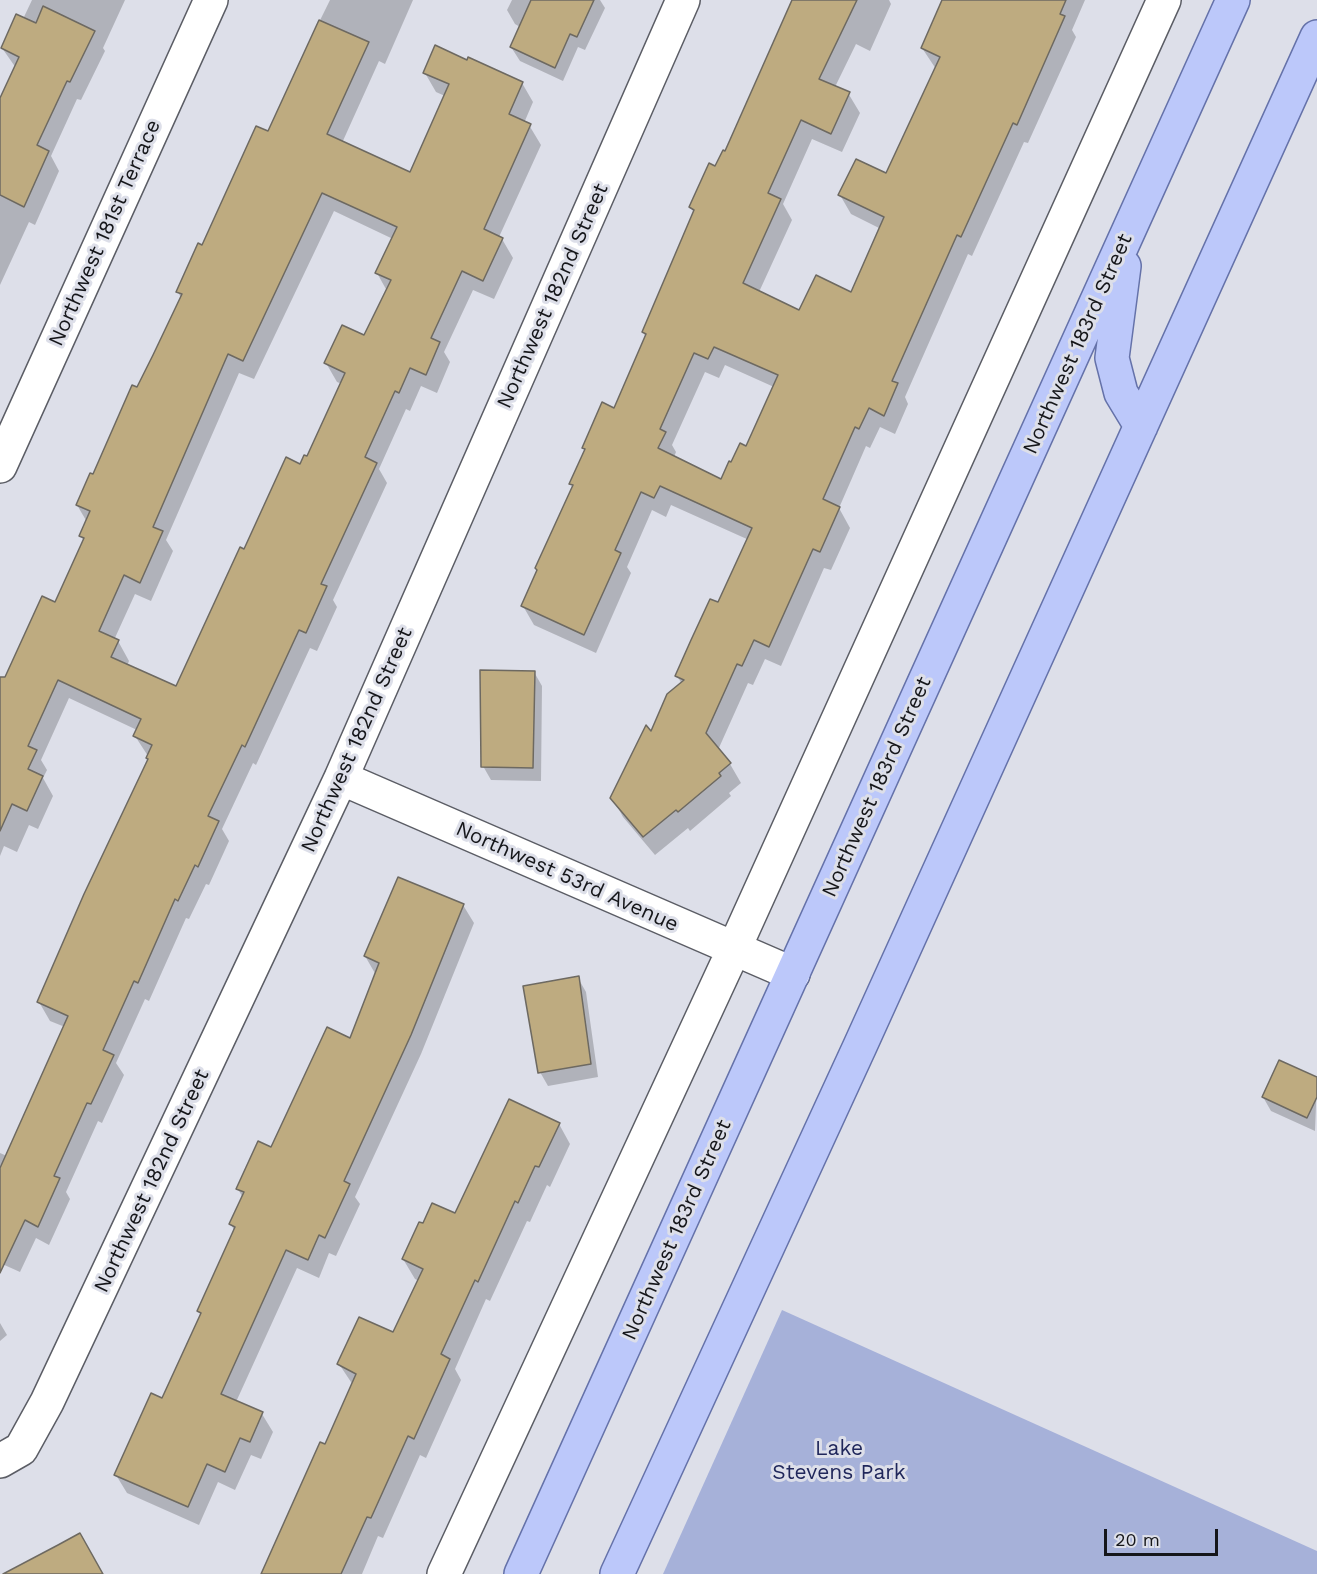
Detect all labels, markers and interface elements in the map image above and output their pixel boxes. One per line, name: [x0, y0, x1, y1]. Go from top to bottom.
street label: Northwest 181st Terrace: [44, 116, 166, 350]
street label: Northwest 182nd Street: [492, 180, 614, 412]
street label: Northwest 183rd Street: [1018, 230, 1138, 458]
street label: Northwest 182nd Street: [296, 624, 418, 856]
street label: Northwest 183rd Street: [817, 673, 937, 901]
street label: Northwest 53rd Avenue: [452, 816, 682, 938]
street label: Northwest 182nd Street: [89, 1065, 215, 1297]
street label: Northwest 183rd Street: [617, 1116, 737, 1344]
park label: Lake Stevens Park: [772, 1436, 906, 1486]
scale bar: [1107, 1517, 1221, 1555]
text: 20 m: [1115, 1529, 1160, 1550]

